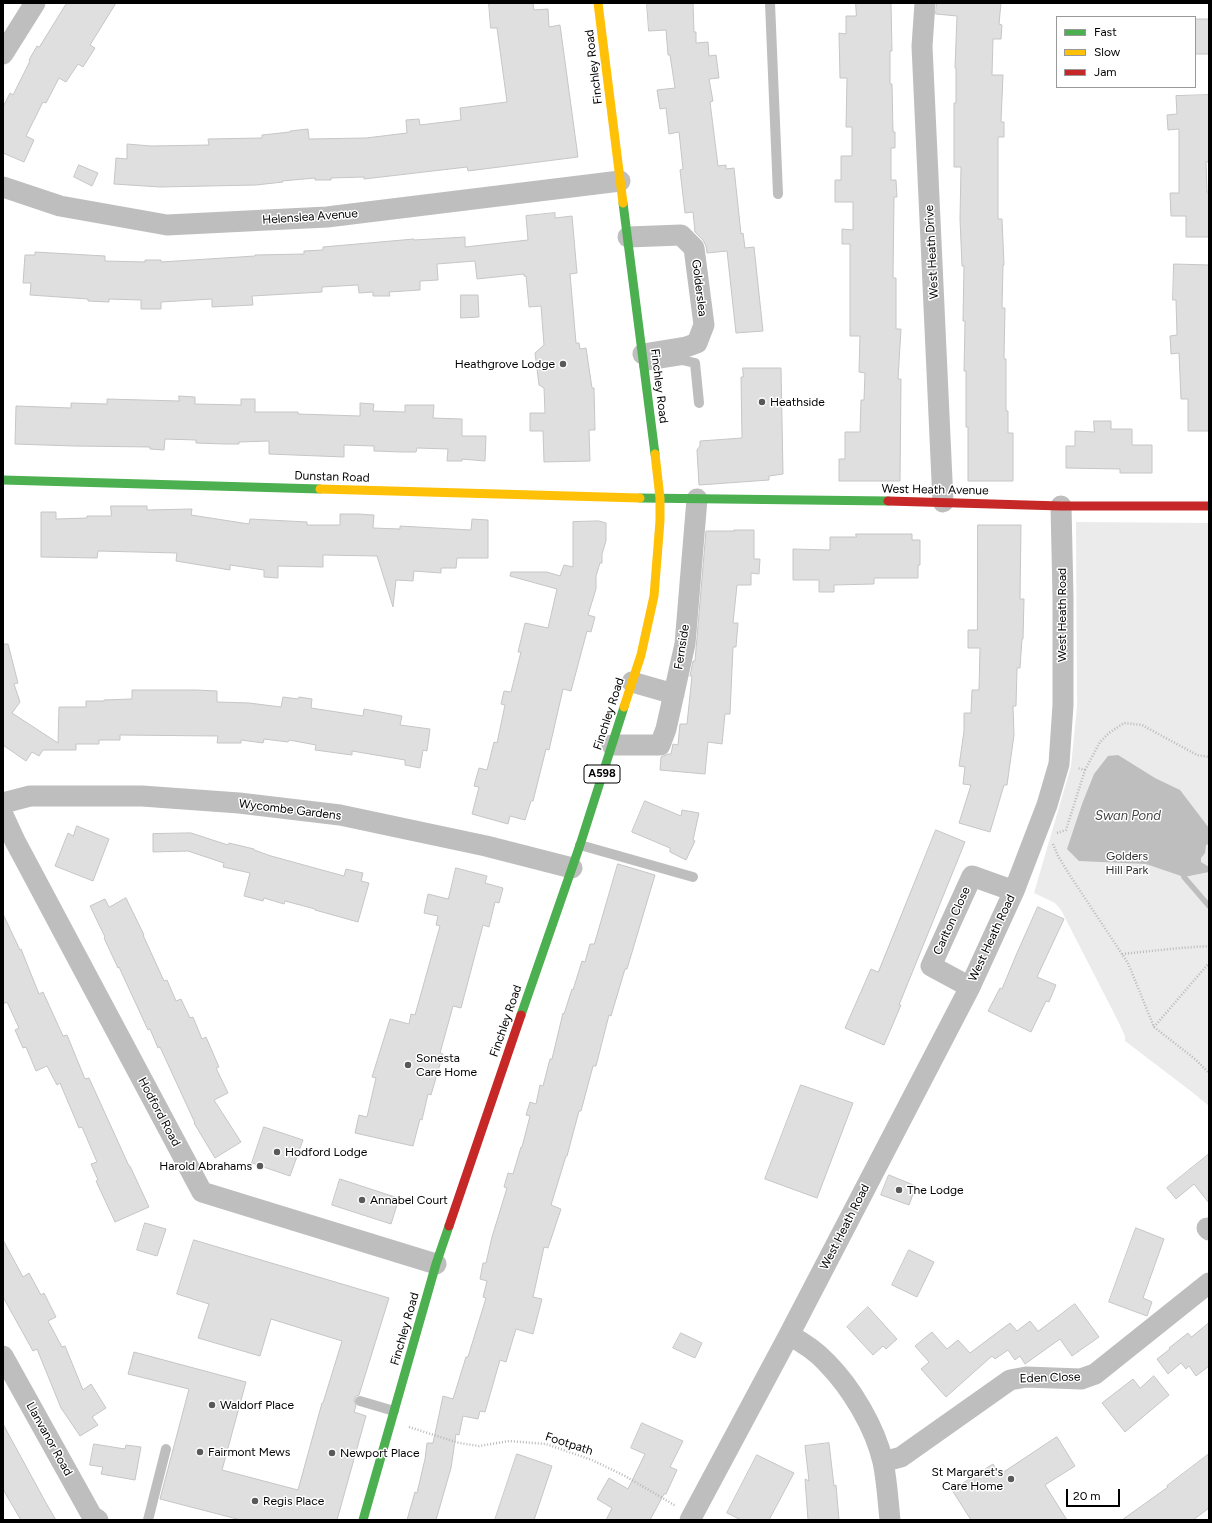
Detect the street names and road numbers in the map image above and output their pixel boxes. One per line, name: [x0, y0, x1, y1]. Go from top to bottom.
street label: Finchley Road: [582, 29, 606, 105]
street label: West Heath Drive: [922, 205, 942, 299]
street label: Helenslea Avenue: [262, 206, 358, 228]
street label: Golderslea: [688, 259, 710, 317]
street label: Finchley Road: [647, 348, 671, 424]
street label: Dunstan Road: [294, 468, 370, 486]
street label: West Heath Avenue: [881, 482, 989, 498]
street label: West Heath Road: [1055, 568, 1069, 662]
street label: Fernside: [671, 623, 693, 671]
street label: Finchley Road: [591, 676, 627, 752]
road number: A598: [584, 765, 620, 783]
street label: Wycombe Gardens: [238, 797, 342, 823]
street label: Carlton Close: [931, 885, 973, 957]
street label: West Heath Road: [966, 892, 1018, 984]
street label: Finchley Road: [487, 983, 525, 1059]
street label: Hodford Road: [135, 1075, 183, 1149]
street label: West Heath Road: [817, 1182, 873, 1272]
street label: Finchley Road: [388, 1291, 422, 1367]
street label: Eden Close: [1019, 1370, 1081, 1386]
street label: Llanvanor Road: [23, 1400, 75, 1478]
street label: Footpath: [543, 1430, 595, 1458]

